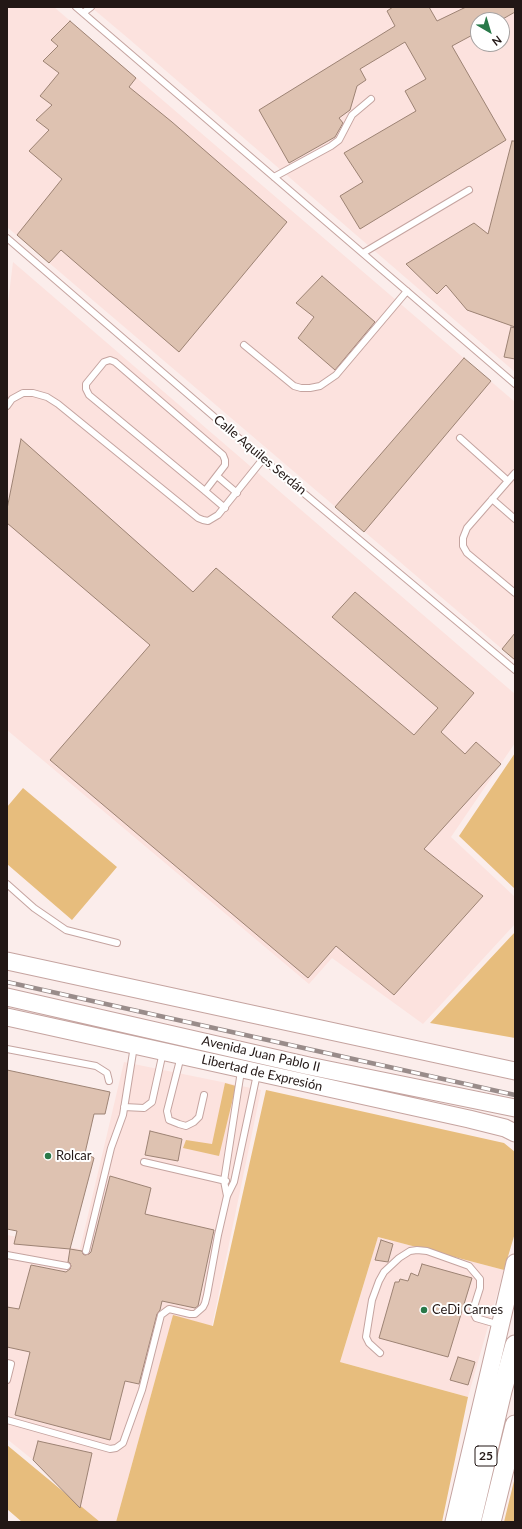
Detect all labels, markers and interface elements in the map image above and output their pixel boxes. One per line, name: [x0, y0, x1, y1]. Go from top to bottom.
north arrow: [470, 12, 510, 52]
text: N: [490, 33, 504, 49]
street label: Calle Aquiles Serdán: [211, 412, 309, 498]
street label: Avenida Juan Pablo II: [200, 1033, 322, 1075]
street label: Libertad de Expresión: [200, 1051, 324, 1095]
place label: Rolcar: [56, 1148, 92, 1164]
marker: Rolcar: [43, 1151, 53, 1161]
place label: CeDi Carnes: [432, 1302, 503, 1318]
marker: CeDi Carnes: [419, 1305, 429, 1315]
road number: 25: [475, 1446, 497, 1466]

